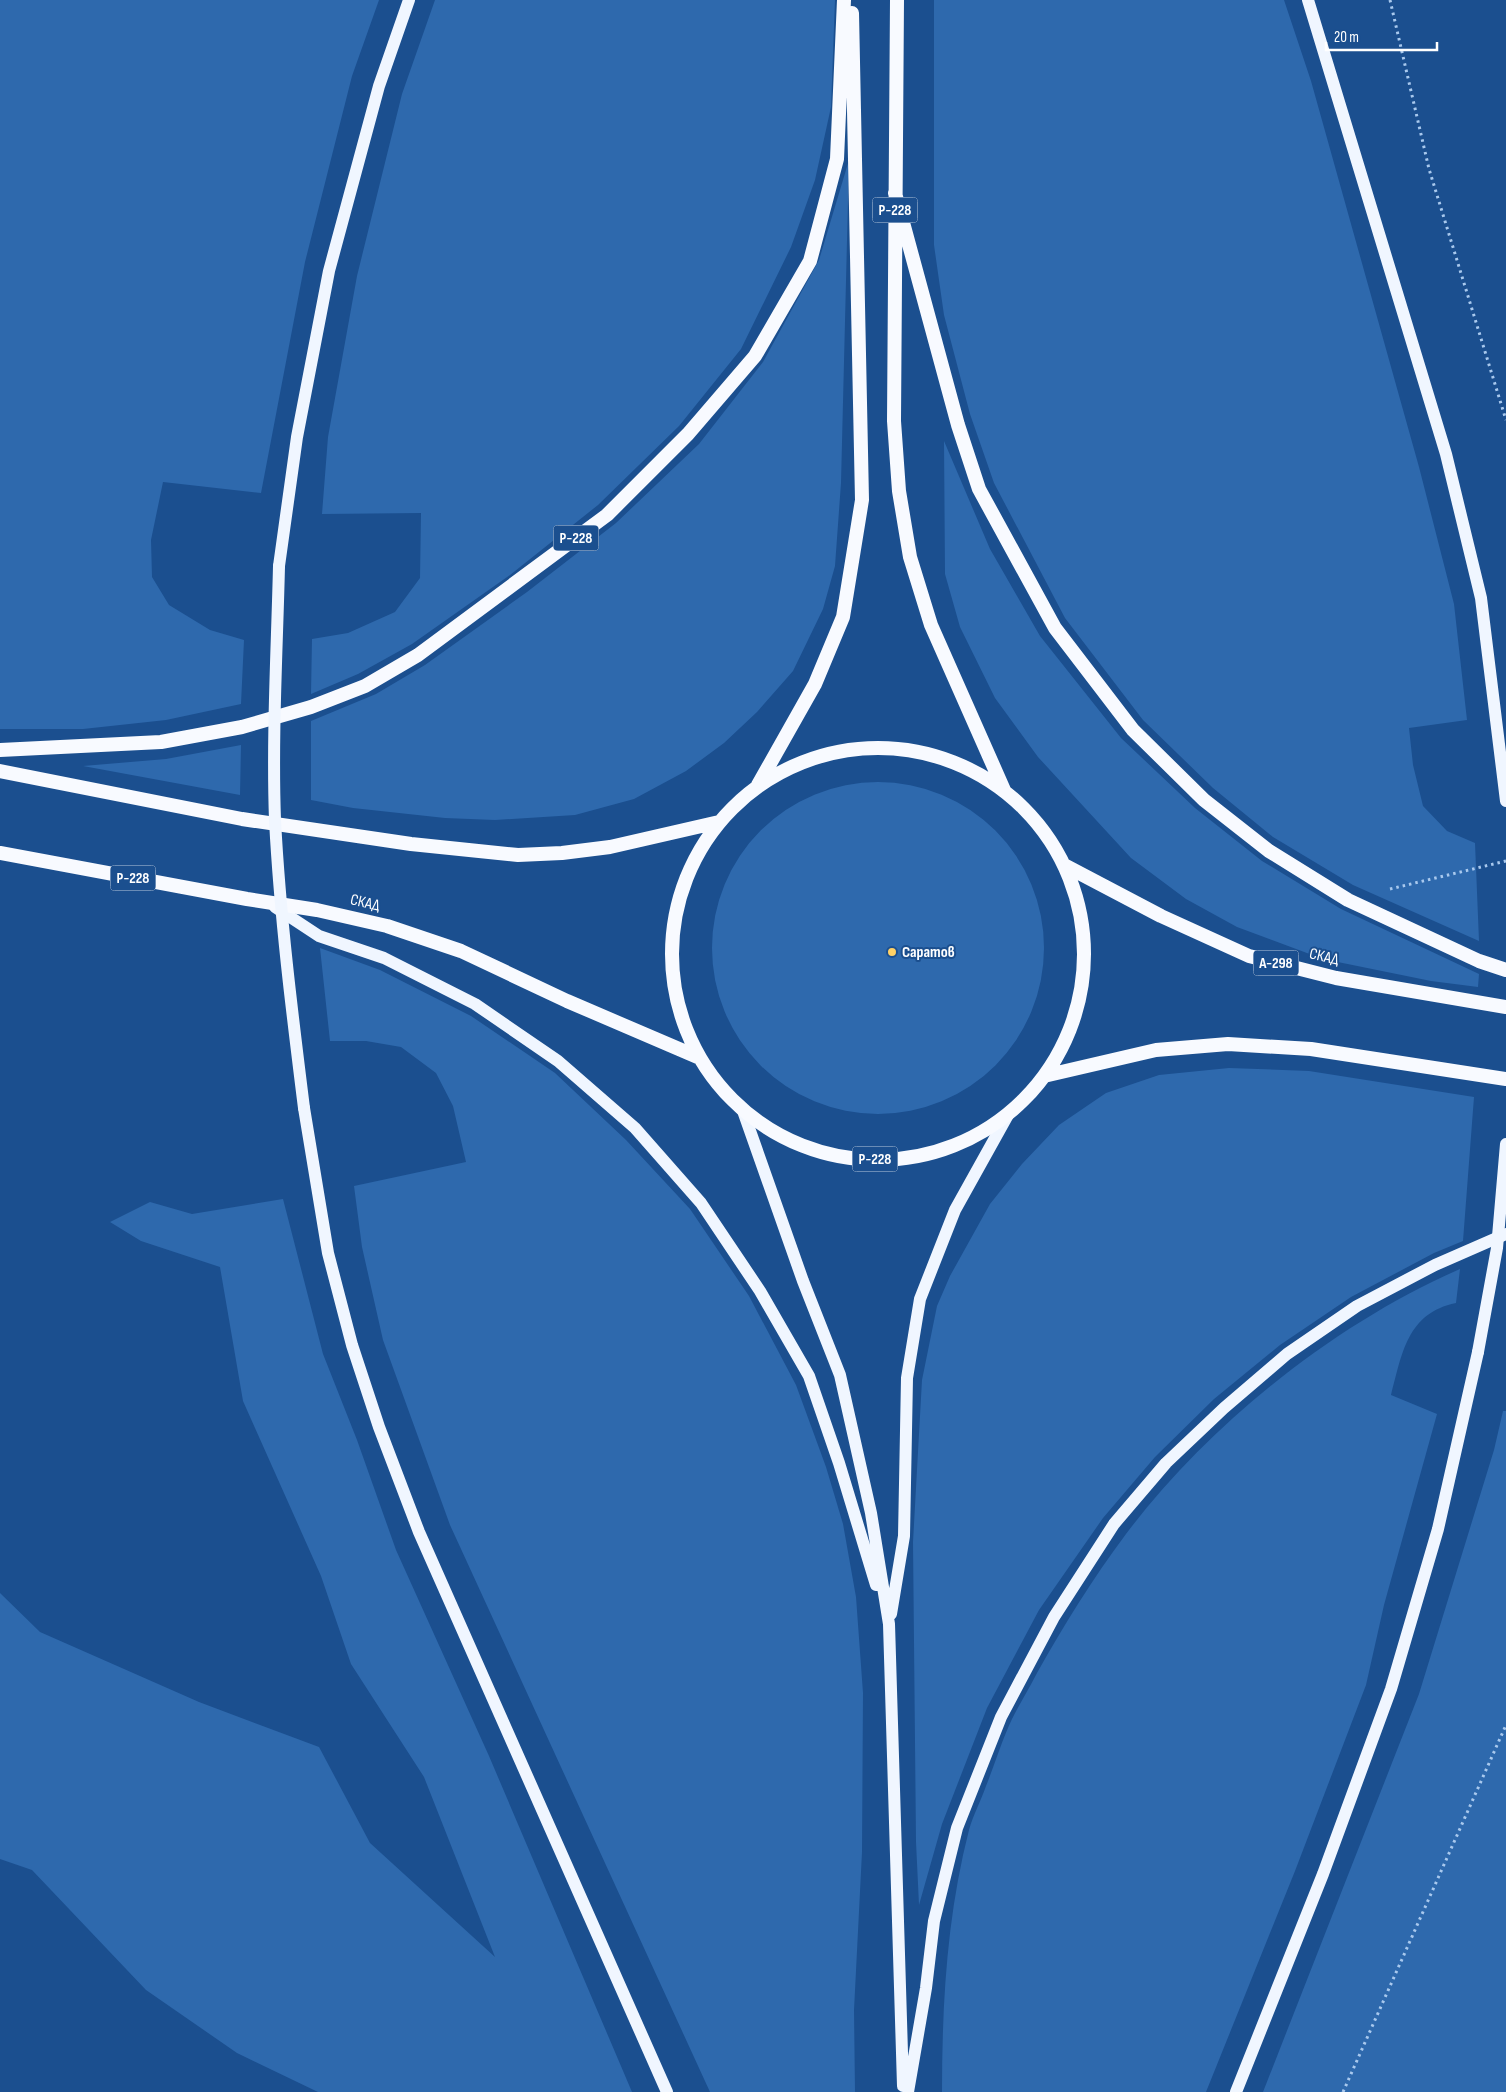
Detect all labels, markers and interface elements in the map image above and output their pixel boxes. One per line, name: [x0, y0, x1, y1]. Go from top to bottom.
scale bar: [1326, 20, 1437, 52]
text: 20 m: [1334, 28, 1359, 47]
road number: Р-228: [872, 198, 918, 222]
road number: Р-228: [554, 526, 598, 550]
road number: Р-228: [110, 866, 156, 890]
street label: СКАД: [348, 890, 382, 916]
place label: Саратов: [902, 943, 955, 962]
street label: СКАД: [1307, 944, 1341, 970]
marker: Саратов: [886, 946, 898, 958]
road number: А-298: [1254, 950, 1298, 976]
road number: Р-228: [852, 1146, 898, 1172]

